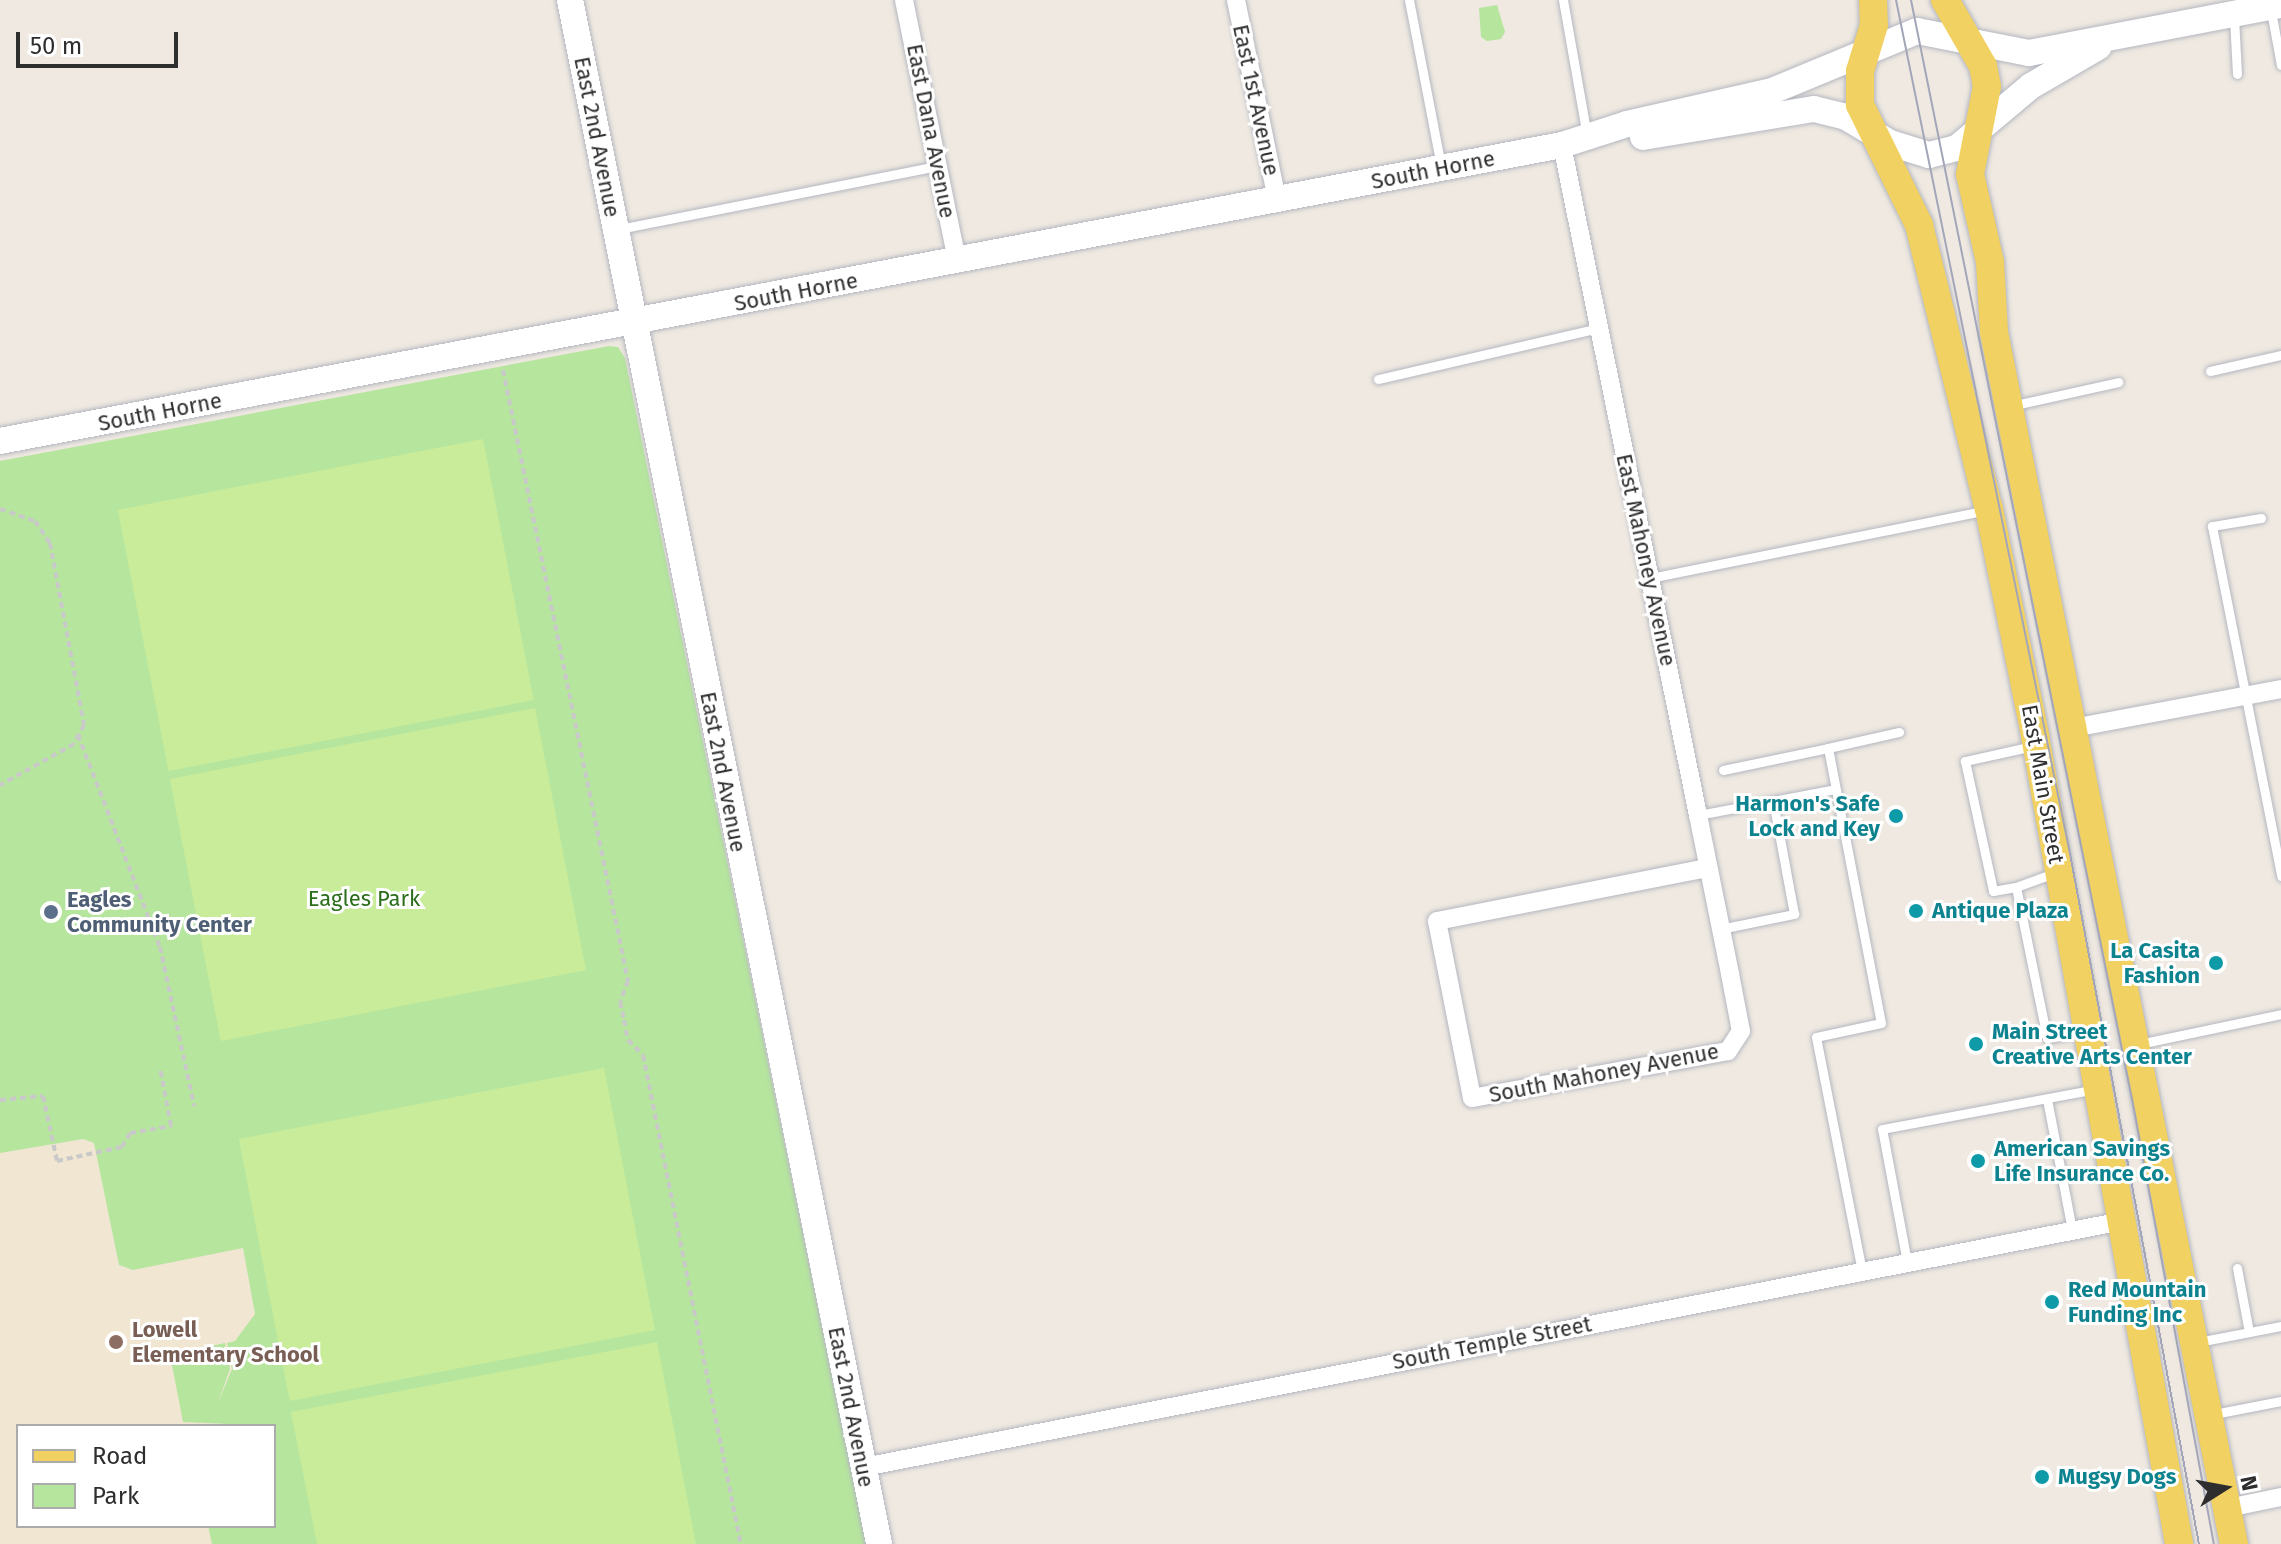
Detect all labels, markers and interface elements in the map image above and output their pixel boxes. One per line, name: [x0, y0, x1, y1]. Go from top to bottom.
scale bar: [20, 16, 182, 66]
street label: East 1st Avenue: [1227, 22, 1285, 178]
text: 50 m: [30, 32, 82, 60]
street label: East Dana Avenue: [901, 42, 961, 220]
street label: East 2nd Avenue: [568, 54, 626, 220]
street label: South Horne: [1369, 145, 1497, 195]
street label: South Horne: [732, 267, 860, 317]
street label: South Horne: [96, 387, 224, 437]
street label: East Mahoney Avenue: [1611, 451, 1681, 669]
street label: East 2nd Avenue: [694, 689, 752, 855]
street label: East Main Street: [2016, 702, 2070, 866]
place label: Harmon's Safe Lock and Key: [1735, 790, 1880, 842]
marker: Harmon's Safe Lock and Key: [1887, 807, 1905, 825]
place label: Eagles Community Center: [67, 886, 252, 938]
park label: Eagles Park: [308, 886, 420, 912]
place label: Antique Plaza: [1932, 898, 2069, 924]
marker: Antique Plaza: [1907, 902, 1925, 920]
marker: Eagles Community Center: [42, 903, 60, 921]
place label: La Casita Fashion: [2110, 937, 2200, 988]
marker: La Casita Fashion: [2207, 954, 2225, 972]
place label: Main Street Creative Arts Center: [1992, 1018, 2192, 1070]
marker: Main Street Creative Arts Center: [1967, 1035, 1985, 1053]
street label: South Mahoney Avenue: [1487, 1038, 1721, 1108]
place label: American Savings Life Insurance Co.: [1994, 1135, 2170, 1186]
marker: American Savings Life Insurance Co.: [1969, 1152, 1987, 1170]
place label: Red Mountain Funding Inc: [2068, 1276, 2206, 1328]
marker: Red Mountain Funding Inc: [2043, 1293, 2061, 1311]
street label: South Temple Street: [1390, 1311, 1594, 1375]
place label: Lowell Elementary School: [132, 1316, 319, 1368]
street label: East 2nd Avenue: [822, 1324, 880, 1490]
marker: Lowell Elementary School: [107, 1333, 125, 1351]
legend: [16, 1424, 276, 1528]
text: Road: [92, 1442, 147, 1470]
north arrow: [2185, 1448, 2265, 1528]
place label: Mugsy Dogs: [2058, 1464, 2176, 1490]
marker: Mugsy Dogs: [2033, 1468, 2051, 1486]
text: N: [2234, 1474, 2264, 1493]
text: Park: [92, 1482, 139, 1510]

